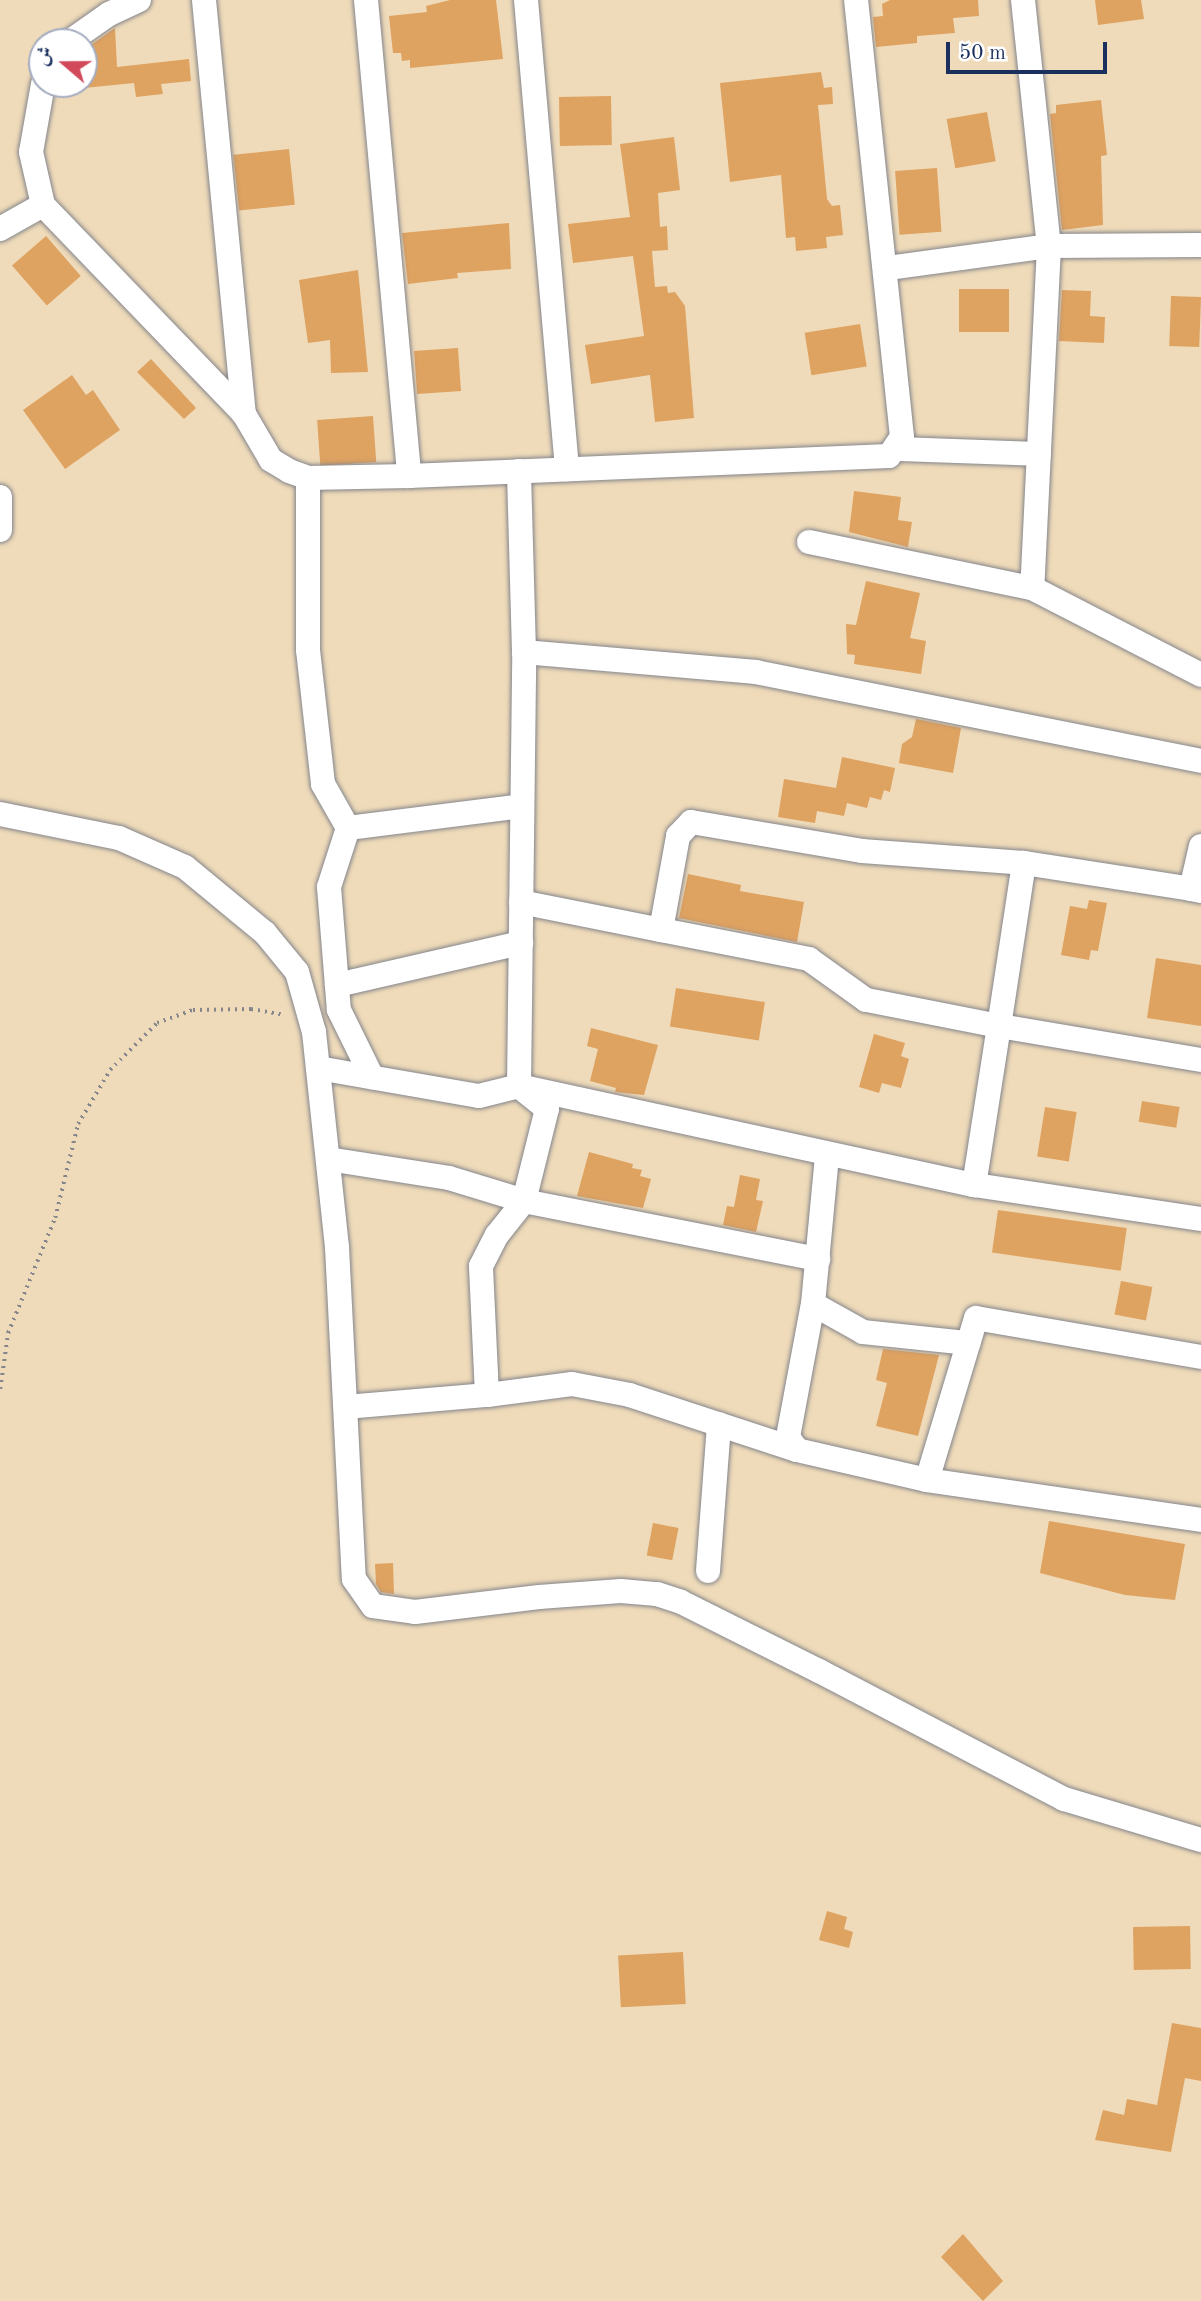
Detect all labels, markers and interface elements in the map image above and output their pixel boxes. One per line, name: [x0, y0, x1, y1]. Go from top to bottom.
north arrow: [28, 28, 98, 98]
scale bar: [949, 28, 1110, 72]
text: 50 m: [959, 43, 1006, 64]
text: ش: [33, 44, 57, 68]

